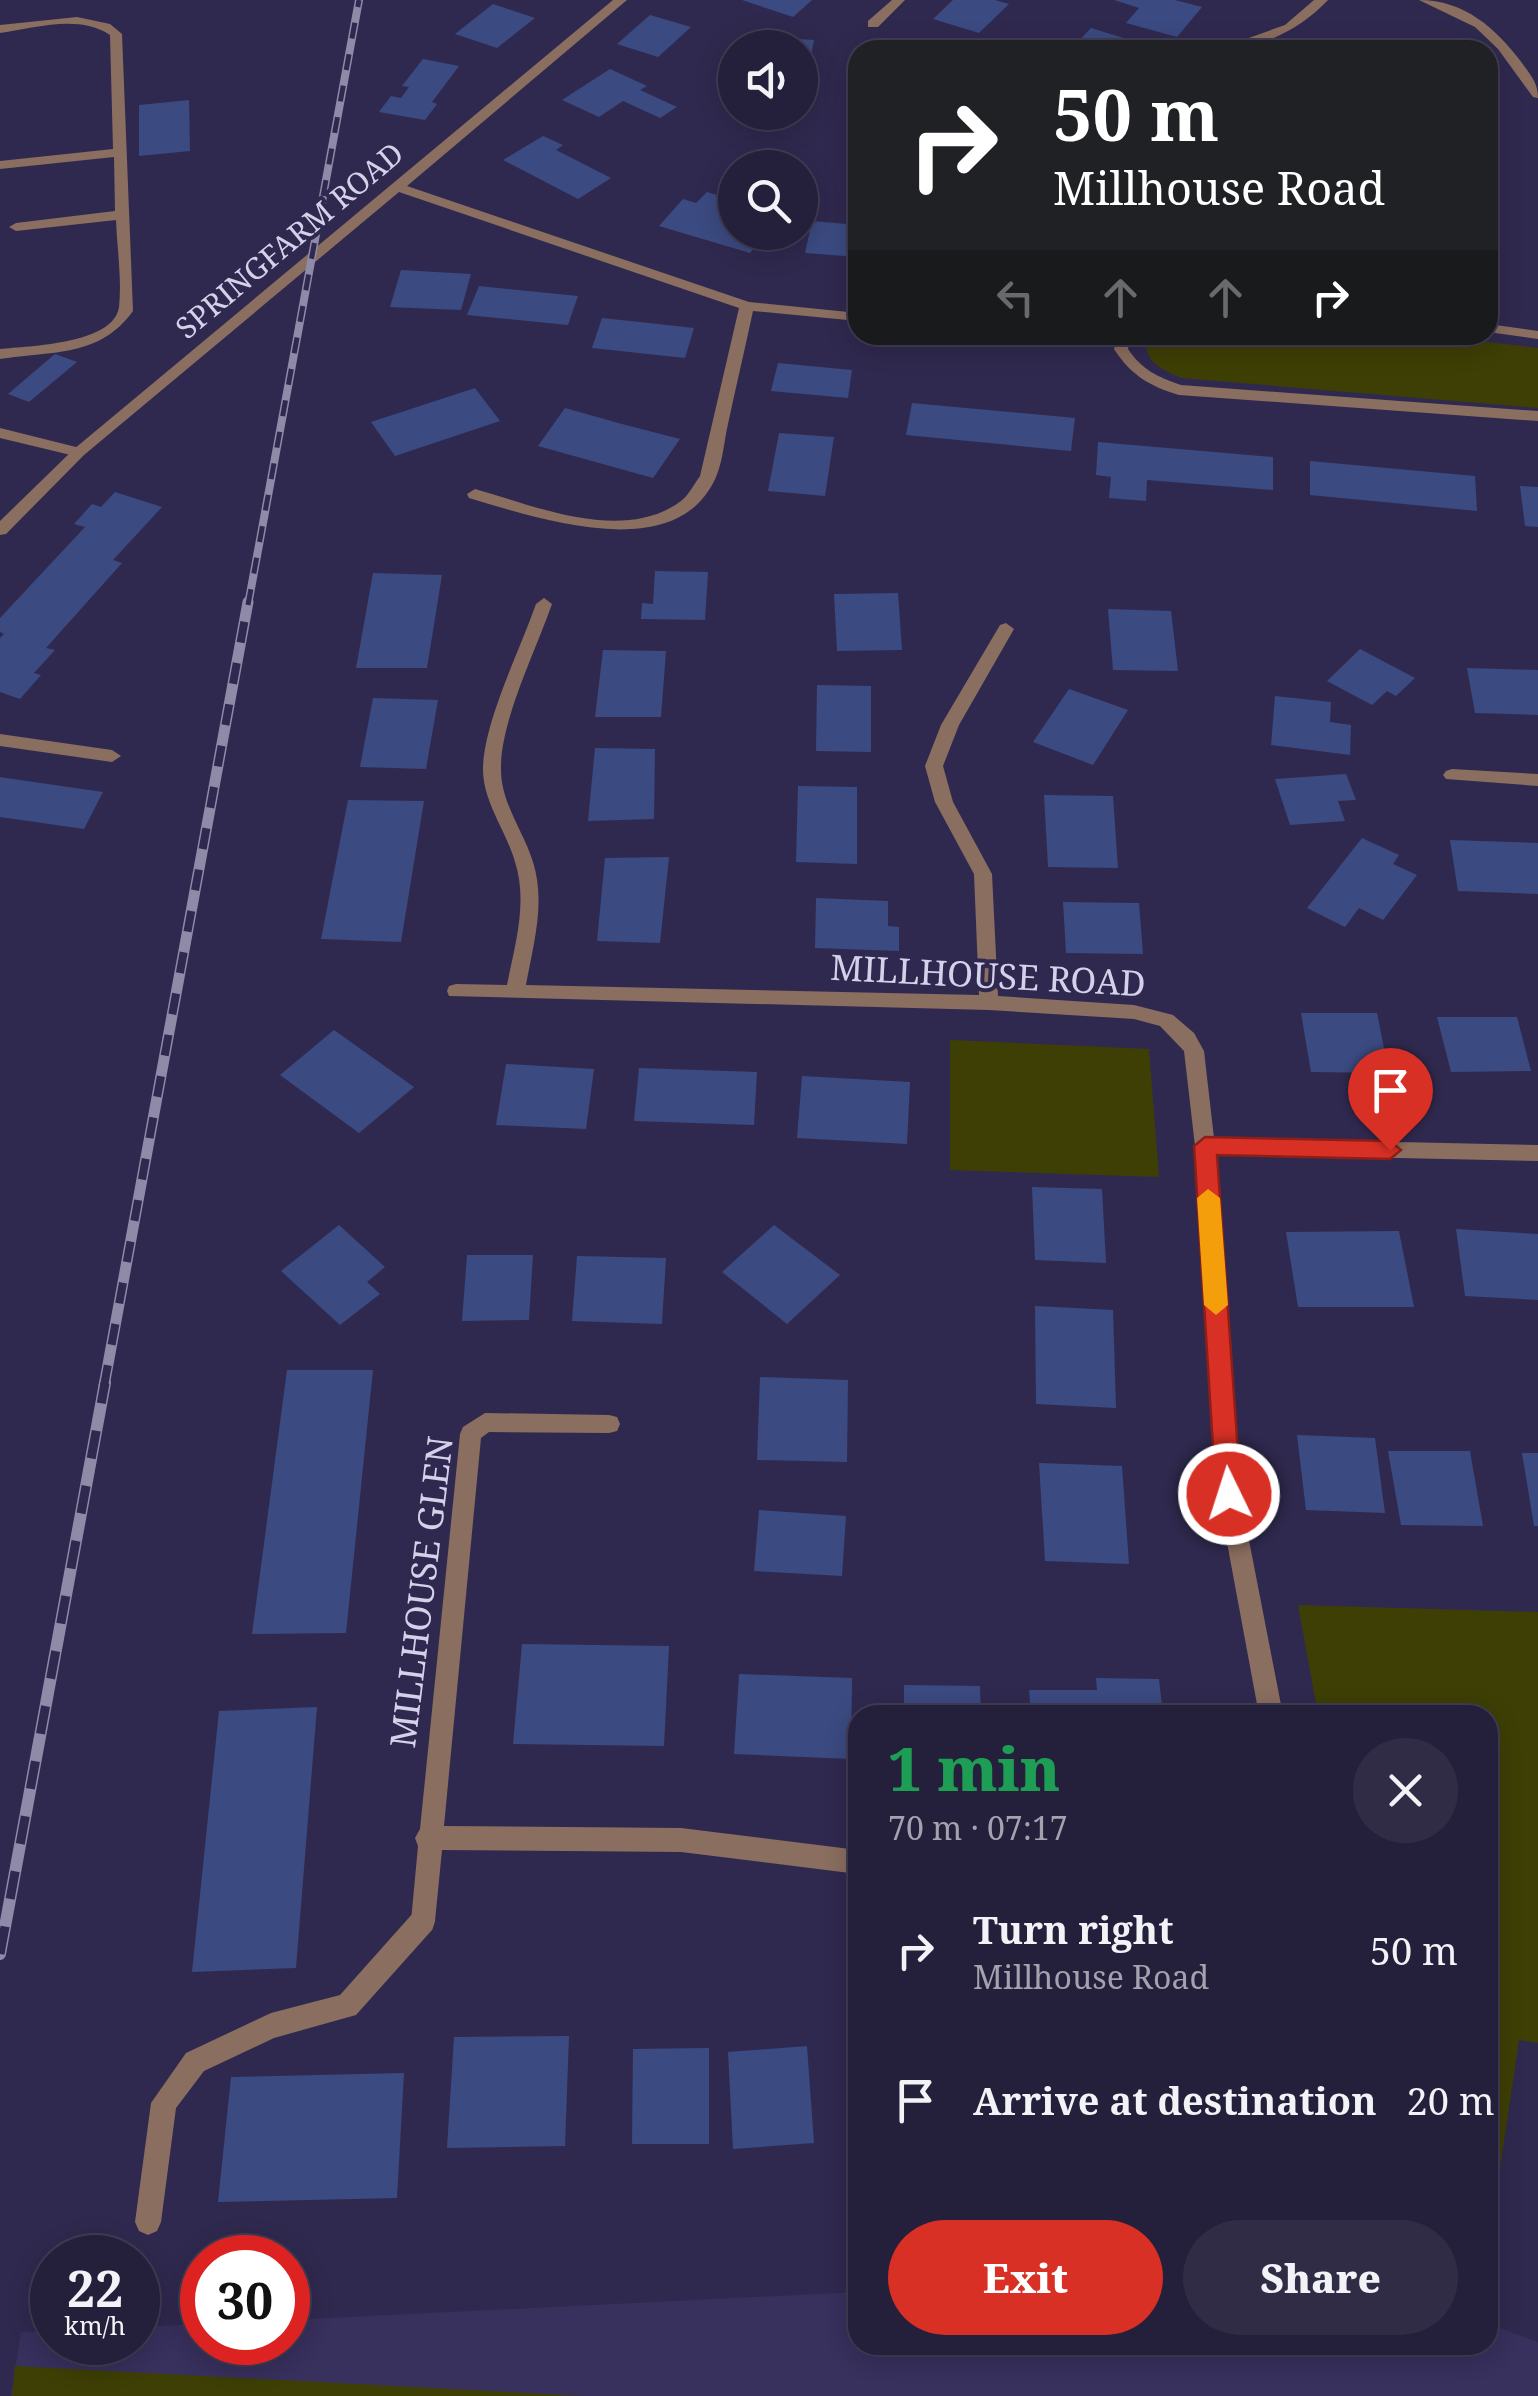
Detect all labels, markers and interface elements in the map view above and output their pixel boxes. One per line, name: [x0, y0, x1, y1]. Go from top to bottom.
map controls: [718, 30, 818, 250]
button: sound: [718, 30, 818, 130]
text: 50 m: [1053, 66, 1219, 162]
icon: right: [888, 80, 1018, 210]
street label: SPRINGFARM ROAD: [166, 132, 412, 347]
button: search: [718, 150, 818, 250]
text: Millhouse Road: [1053, 157, 1385, 218]
icon: left: [988, 270, 1043, 325]
icon: ahead: [1093, 270, 1148, 325]
icon: ahead: [1198, 270, 1253, 325]
icon: right: [1303, 270, 1358, 325]
street label: MILLHOUSE ROAD: [829, 943, 1147, 1006]
pin: [1348, 1048, 1433, 1151]
icon: arrive: [1363, 1063, 1418, 1118]
street label: MILLHOUSE GLEN: [378, 1433, 463, 1750]
position arrow: [1177, 1442, 1281, 1546]
text: 1 min: [888, 1727, 1060, 1809]
button: close: [1353, 1738, 1458, 1843]
text: 70 m · 07:17: [888, 1806, 1068, 1849]
text: Turn right: [973, 1903, 1174, 1955]
icon: right: [888, 1923, 943, 1978]
text: 50 m: [1370, 1924, 1458, 1976]
text: Millhouse Road: [973, 1955, 1209, 1998]
icon: arrive: [888, 2073, 943, 2128]
text: Arrive at destination: [973, 2074, 1377, 2126]
text: 20 m: [1407, 2074, 1495, 2126]
button: Exit: [888, 2220, 1163, 2335]
button: Share: [1183, 2220, 1458, 2335]
speed limit sign: 30: [180, 2235, 310, 2365]
text: 22: [67, 2254, 123, 2322]
text: km/h: [64, 2308, 126, 2342]

